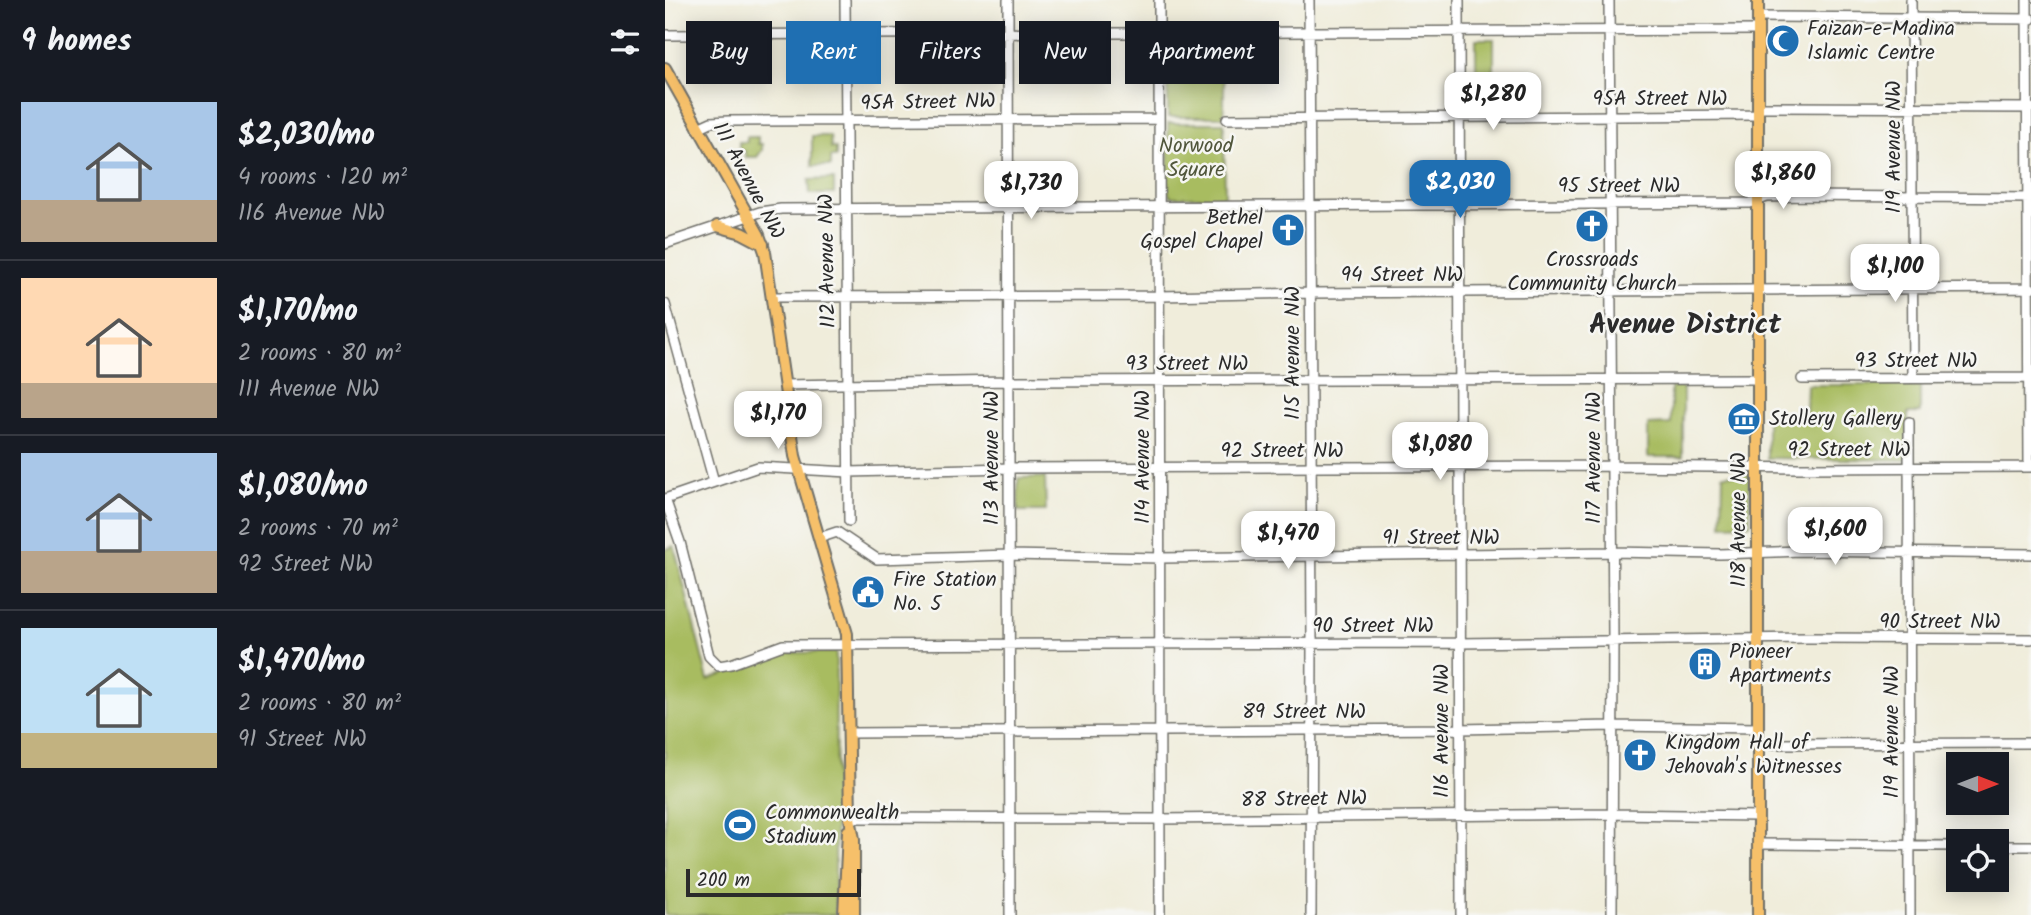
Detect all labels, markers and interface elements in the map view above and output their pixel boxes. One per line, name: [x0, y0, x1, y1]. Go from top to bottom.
place label: Faizan-e-Madina Islamic Centre: [1807, 13, 1955, 70]
text: 9 homes: [21, 18, 132, 66]
chip: Buy: [686, 21, 772, 84]
chip: Rent: [786, 21, 881, 84]
chip: Filters: [895, 21, 1005, 84]
chip: New: [1019, 21, 1111, 84]
chip: Apartment: [1125, 21, 1279, 84]
mosque icon: Faizan-e-Madina Islamic Centre: [1764, 22, 1802, 60]
icon: filters: [606, 23, 644, 61]
pin: $1,280: [1436, 72, 1550, 132]
text: $1,280: [1460, 77, 1526, 113]
street label: 119 Avenue NW: [1878, 81, 1911, 213]
street label: 95A Street NW: [1592, 83, 1728, 116]
street label: 95A Street NW: [860, 85, 996, 121]
text: $2,030/mo: [238, 112, 375, 160]
street label: 111 Avenue NW: [703, 116, 793, 246]
icon: home: [77, 130, 161, 214]
park label: Norwood Square: [1159, 130, 1234, 187]
pin: $1,860: [1726, 152, 1840, 211]
text: $1,860: [1751, 156, 1815, 192]
text: 4 rooms · 120 m²: [238, 160, 407, 196]
pin: $2,030: [1403, 160, 1517, 220]
pin: $1,730: [974, 162, 1088, 221]
text: $2,030: [1425, 165, 1495, 201]
text: $1,730: [1000, 166, 1062, 202]
street label: 95 Street NW: [1558, 170, 1680, 203]
street label: 112 Avenue NW: [810, 193, 846, 329]
text: 116 Avenue NW: [238, 196, 385, 232]
place label: Bethel Gospel Chapel: [1140, 202, 1263, 259]
church icon: Crossroads Community Church: [1573, 207, 1611, 245]
church icon: Bethel Gospel Chapel: [1269, 211, 1307, 249]
place label: Crossroads Community Church: [1507, 244, 1677, 301]
pin: $1,100: [1838, 244, 1952, 304]
text: $1,100: [1866, 249, 1924, 285]
street label: 94 Street NW: [1341, 259, 1463, 292]
street label: 115 Avenue NW: [1277, 286, 1310, 420]
text: $1,170/mo: [238, 288, 358, 336]
district label: Avenue District: [1589, 303, 1781, 348]
icon: home: [77, 306, 161, 390]
text: 2 rooms · 80 m²: [238, 336, 401, 372]
street label: 93 Street NW: [1855, 345, 1977, 378]
street label: 93 Street NW: [1126, 348, 1248, 381]
text: 111 Avenue NW: [238, 372, 379, 408]
street label: 114 Avenue NW: [1127, 390, 1160, 524]
street label: 113 Avenue NW: [976, 391, 1009, 525]
pin: $1,170: [721, 392, 835, 451]
street label: 117 Avenue NW: [1578, 392, 1611, 524]
text: $1,170: [750, 396, 806, 432]
museum icon: Stollery Gallery: [1725, 400, 1763, 438]
place label: Stollery Gallery: [1769, 403, 1902, 436]
pin: $1,080: [1383, 422, 1497, 482]
text: $1,080: [1408, 427, 1472, 463]
street label: 92 Street NW: [1787, 434, 1911, 467]
street label: 92 Street NW: [1220, 435, 1344, 468]
street label: 118 Avenue NW: [1723, 452, 1756, 588]
text: $1,080/mo: [238, 463, 368, 511]
icon: home: [77, 481, 161, 565]
pin: $1,600: [1778, 508, 1892, 567]
text: 2 rooms · 70 m²: [238, 511, 398, 547]
pin: $1,470: [1231, 512, 1345, 571]
text: $1,600: [1804, 512, 1866, 548]
text: $1,470: [1257, 516, 1319, 552]
street label: 91 Street NW: [1382, 522, 1500, 555]
text: 92 Street NW: [238, 547, 373, 583]
place label: Fire Station No. 5: [893, 564, 997, 621]
public building icon: Fire Station No. 5: [849, 573, 887, 611]
street label: 90 Street NW: [1879, 606, 2001, 639]
street label: 90 Street NW: [1312, 610, 1434, 643]
place label: Pioneer Apartments: [1729, 636, 1831, 693]
text: $1,470/mo: [238, 638, 365, 686]
building icon: Pioneer Apartments: [1686, 645, 1724, 683]
icon: home: [77, 656, 161, 740]
street label: 116 Avenue NW: [1426, 664, 1459, 798]
street label: 119 Avenue NW: [1876, 666, 1909, 798]
text: 2 rooms · 80 m²: [238, 686, 401, 722]
street label: 89 Street NW: [1242, 696, 1366, 729]
text: 91 Street NW: [238, 722, 367, 758]
place label: Kingdom Hall of Jehovah's Witnesses: [1665, 727, 1842, 784]
church icon: Kingdom Hall of Jehovah's Witnesses: [1621, 736, 1659, 774]
north arrow: [1946, 752, 2009, 816]
map controls: [1946, 752, 2009, 892]
street label: 88 Street NW: [1241, 782, 1367, 818]
place label: Commonwealth Stadium: [765, 797, 899, 854]
sports icon: Commonwealth Stadium: [721, 806, 759, 844]
button: locate: [1946, 829, 2009, 892]
scale bar: [686, 866, 861, 898]
text: 200 m: [697, 866, 750, 896]

